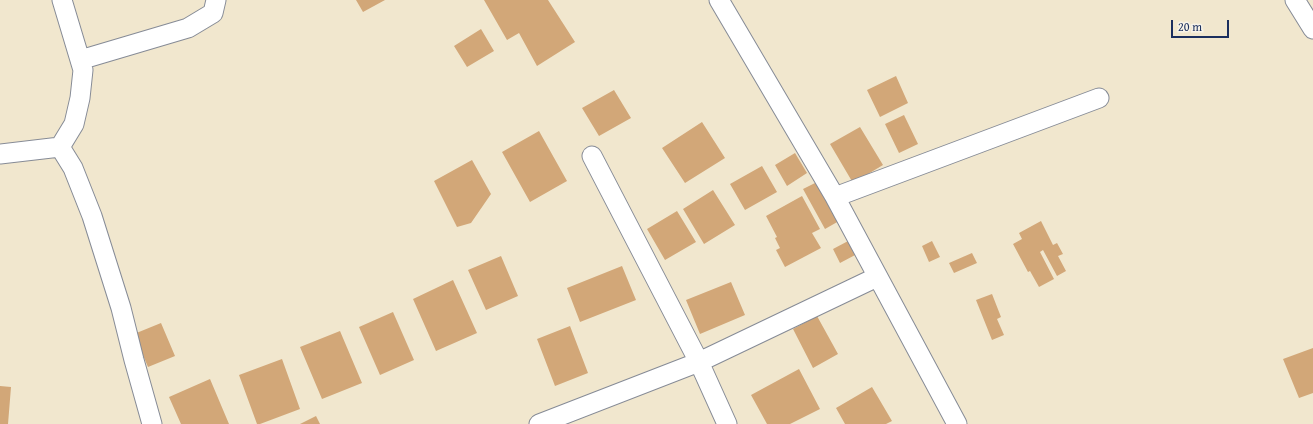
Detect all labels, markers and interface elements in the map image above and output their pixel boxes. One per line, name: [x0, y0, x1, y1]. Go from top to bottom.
scale bar: [1173, 12, 1231, 38]
text: 20 m: [1178, 18, 1202, 35]

